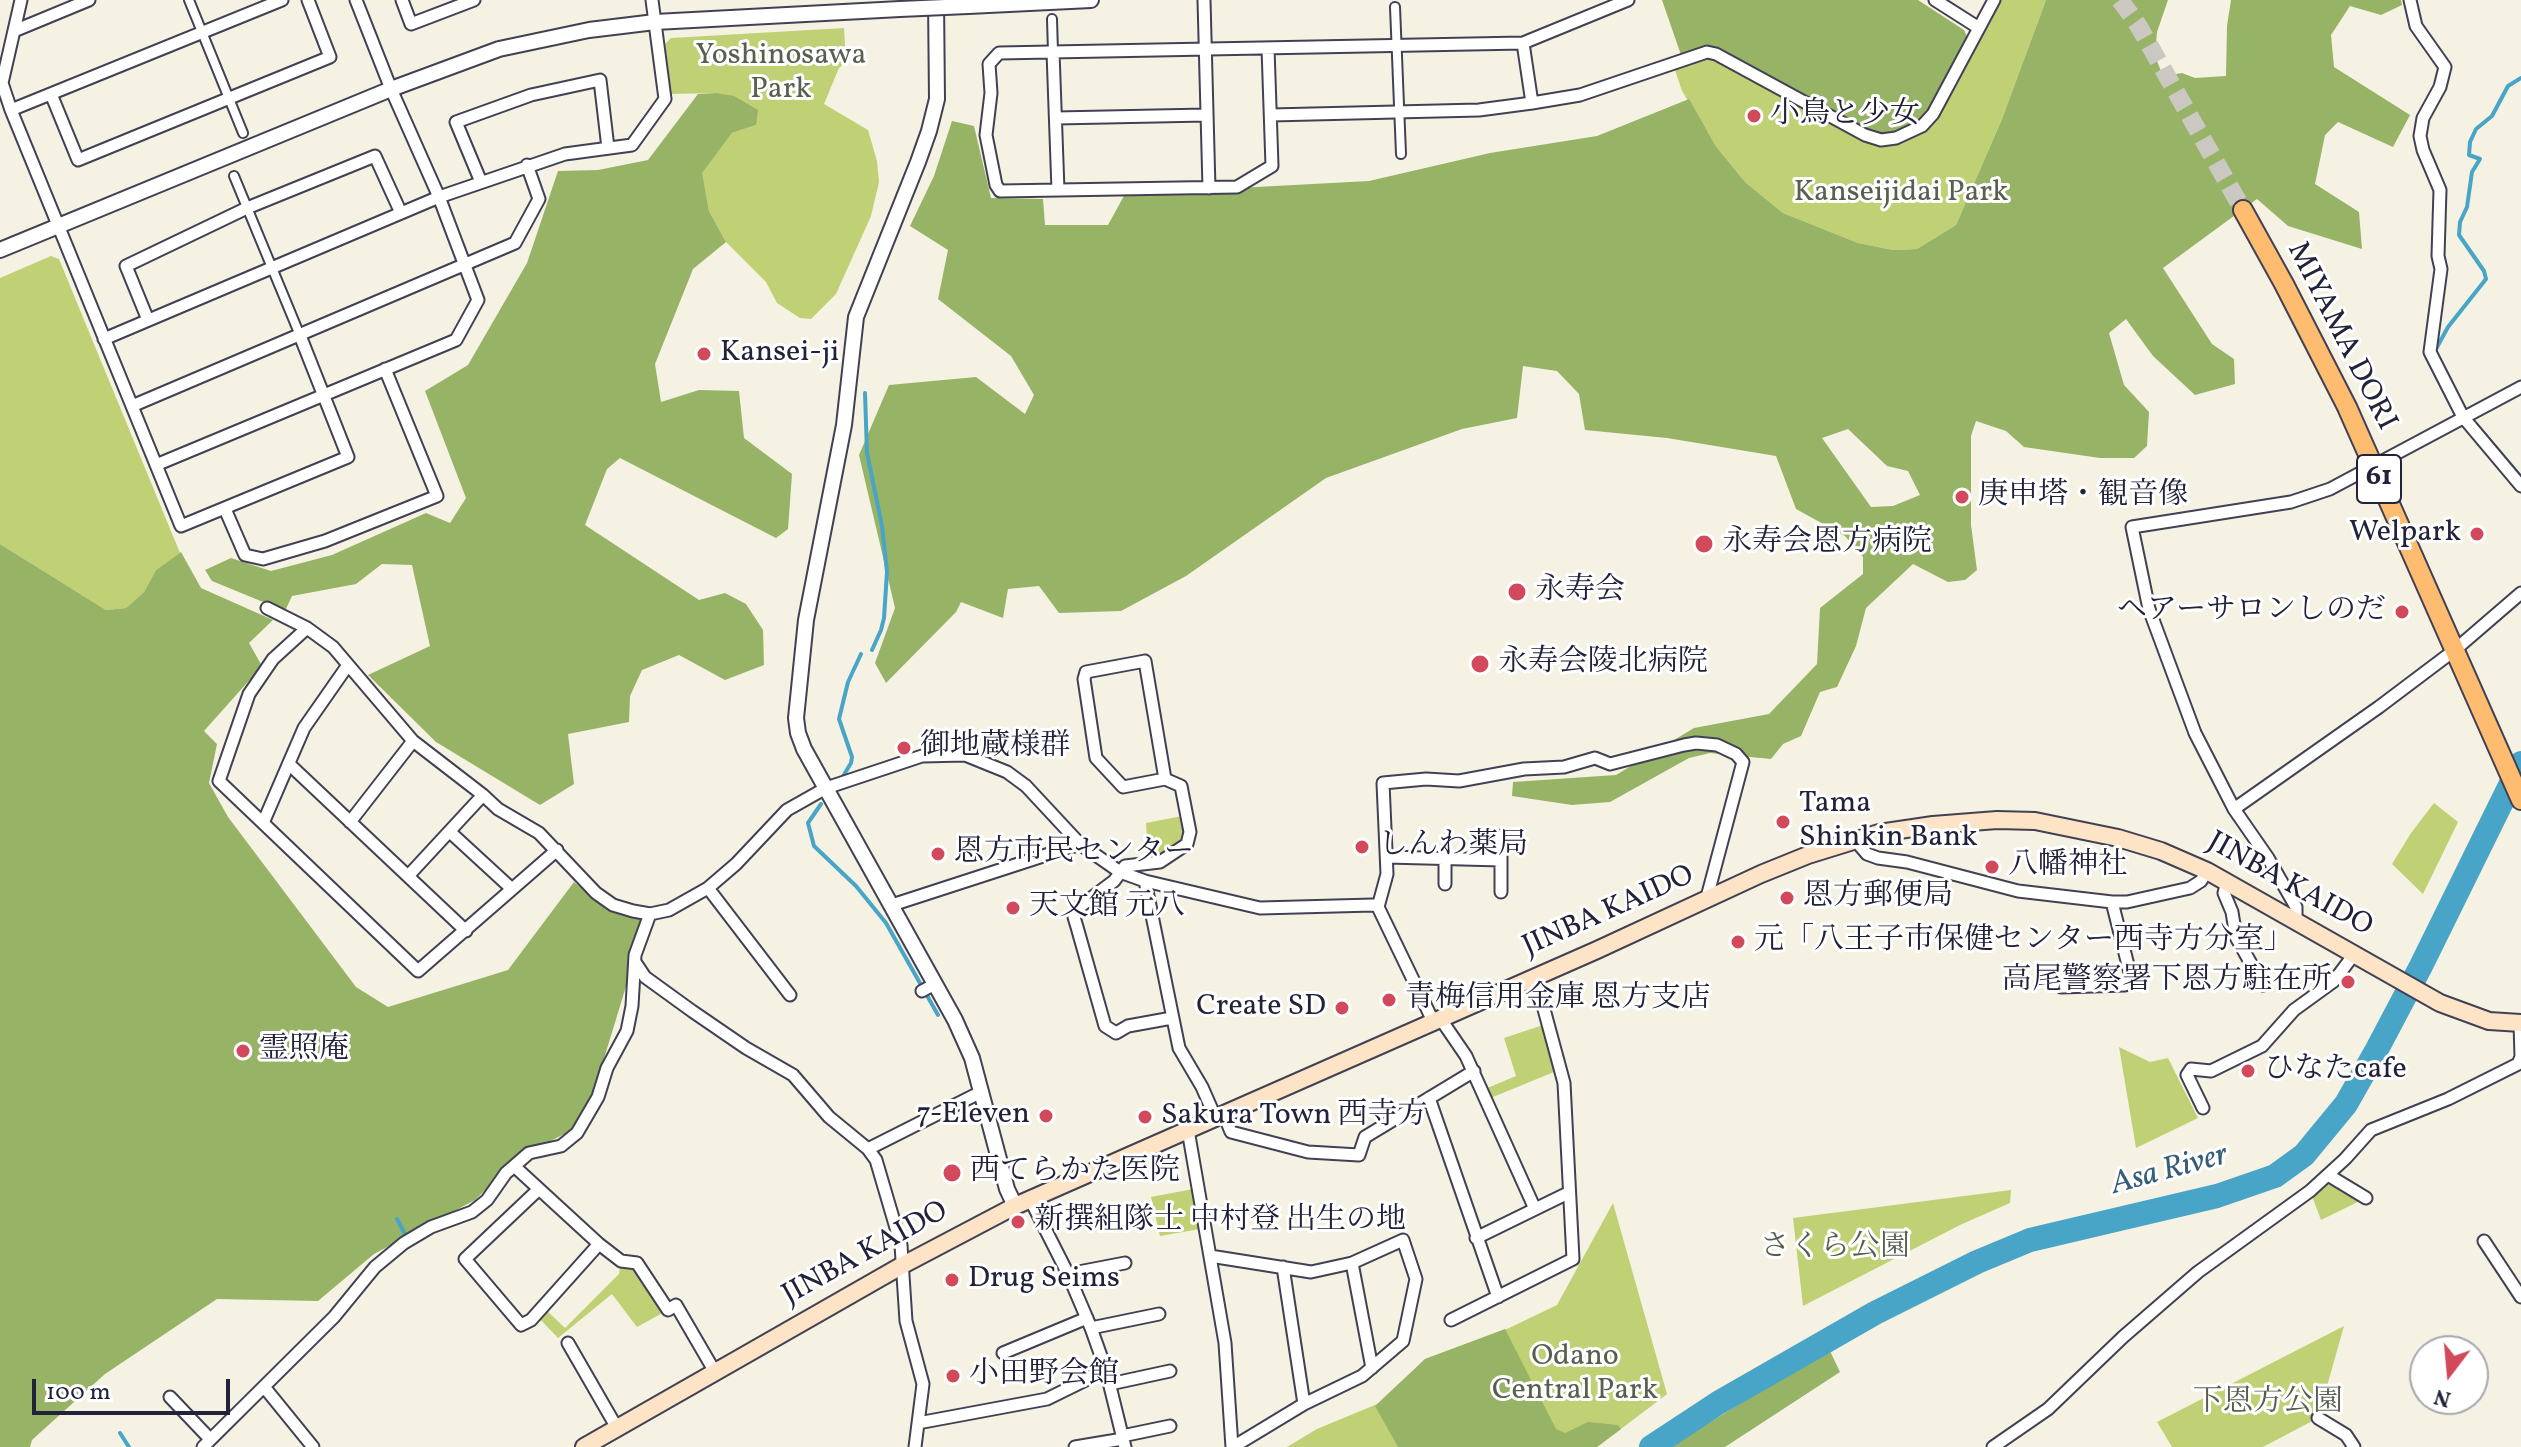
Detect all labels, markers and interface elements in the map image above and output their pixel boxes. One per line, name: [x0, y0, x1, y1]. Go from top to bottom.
park label: Yoshinosawa Park: [696, 39, 866, 110]
place label: 小鳥と少女: [1770, 98, 1920, 134]
marker: 小鳥と少女: [1745, 107, 1763, 125]
park label: Kanseijidai Park: [1794, 176, 2008, 212]
street label: MIYAMA DORI: [2277, 237, 2403, 437]
place label: Kansei-ji: [720, 336, 839, 372]
marker: Kansei-ji: [695, 345, 713, 363]
road number: 61: [2357, 455, 2401, 503]
place label: 庚申塔・観音像: [1978, 479, 2188, 515]
marker: 庚申塔・観音像: [1953, 488, 1971, 506]
place label: Welpark: [2349, 516, 2461, 552]
marker: Welpark: [2468, 525, 2486, 543]
place label: 永寿会恩方病院: [1722, 526, 1932, 562]
marker: 永寿会恩方病院: [1693, 533, 1715, 555]
place label: 永寿会: [1535, 574, 1625, 610]
marker: 永寿会: [1506, 581, 1528, 603]
place label: ヘアーサロンしのだ: [2117, 594, 2386, 630]
marker: ヘアーサロンしのだ: [2393, 603, 2411, 621]
place label: 永寿会陵北病院: [1498, 646, 1708, 682]
marker: 永寿会陵北病院: [1469, 653, 1491, 675]
place label: 御地蔵様群: [920, 730, 1070, 766]
marker: 御地蔵様群: [895, 739, 913, 757]
place label: Tama Shinkin Bank: [1799, 787, 1978, 858]
marker: Tama Shinkin Bank: [1774, 813, 1792, 831]
street label: JINBA KAIDO: [2200, 826, 2378, 946]
place label: しんわ薬局: [1378, 829, 1528, 865]
place label: 恩方市民センター: [954, 836, 1194, 872]
marker: しんわ薬局: [1353, 838, 1371, 856]
marker: 恩方市民センター: [929, 845, 947, 863]
place label: 八幡神社: [2008, 849, 2128, 885]
marker: 八幡神社: [1983, 858, 2001, 876]
street label: JINBA KAIDO: [1518, 859, 1700, 967]
place label: 恩方郵便局: [1803, 880, 1953, 916]
marker: 恩方郵便局: [1778, 889, 1796, 907]
place label: 天文館 元八: [1029, 890, 1185, 926]
marker: 天文館 元八: [1004, 899, 1022, 917]
place label: 元「八王子市保健センター西寺方分室」: [1754, 924, 2294, 960]
marker: 元「八王子市保健センター西寺方分室」: [1729, 933, 1747, 951]
place label: 高尾警察署下恩方駐在所: [2002, 964, 2332, 1000]
marker: 高尾警察署下恩方駐在所: [2339, 973, 2357, 991]
place label: 青梅信用金庫 恩方支店: [1405, 982, 1711, 1018]
place label: Create SD: [1196, 990, 1326, 1026]
marker: 青梅信用金庫 恩方支店: [1380, 991, 1398, 1009]
marker: Create SD: [1333, 999, 1351, 1017]
place label: 霊照庵: [259, 1033, 349, 1069]
marker: 霊照庵: [234, 1042, 252, 1060]
place label: ひなたcafe: [2264, 1053, 2407, 1089]
marker: ひなたcafe: [2239, 1062, 2257, 1080]
place label: 7-Eleven: [916, 1098, 1030, 1134]
place label: Sakura Town 西寺方: [1161, 1099, 1428, 1135]
marker: 7-Eleven: [1037, 1107, 1055, 1125]
marker: Sakura Town 西寺方: [1136, 1108, 1154, 1126]
water label: Asa River: [2107, 1138, 2233, 1206]
place label: 西てらかた医院: [970, 1155, 1180, 1191]
marker: 西てらかた医院: [941, 1162, 963, 1184]
street label: JINBA KAIDO: [777, 1195, 955, 1315]
place label: 新撰組隊士 中村登 出生の地: [1034, 1204, 1406, 1240]
marker: 新撰組隊士 中村登 出生の地: [1009, 1213, 1027, 1231]
park label: さくら公園: [1760, 1231, 1910, 1267]
place label: Drug Seims: [968, 1262, 1120, 1298]
marker: Drug Seims: [943, 1271, 961, 1289]
north arrow: [2409, 1335, 2489, 1415]
park label: Odano Central Park: [1492, 1340, 1658, 1410]
place label: 小田野会館: [969, 1358, 1119, 1394]
scale bar: [36, 1363, 234, 1413]
marker: 小田野会館: [944, 1367, 962, 1385]
text: 100 m: [46, 1376, 111, 1410]
text: N: [2431, 1380, 2455, 1414]
park label: 下恩方公園: [2193, 1386, 2343, 1422]

